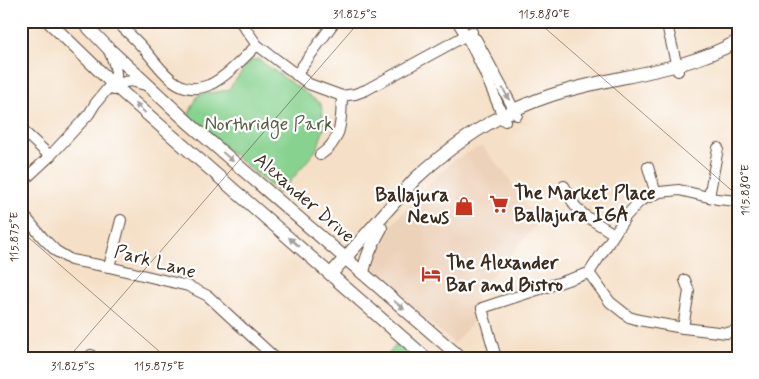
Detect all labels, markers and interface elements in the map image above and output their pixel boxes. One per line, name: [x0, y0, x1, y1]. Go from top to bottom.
text: 31.825°S: [333, 7, 377, 23]
text: 115.880°E: [518, 7, 570, 23]
one-way arrow: [502, 87, 510, 102]
one-way arrow: [134, 102, 146, 114]
park label: Northridge Park: [205, 112, 333, 139]
street label: Alexander Drive: [248, 147, 360, 249]
one-way arrow: [222, 151, 234, 163]
text: 115.880°E: [738, 164, 754, 216]
place label: The Market Place Ballajura IGA: [514, 181, 656, 228]
place label: Ballajura News: [375, 183, 450, 230]
supermarket icon: The Market Place Ballajura IGA: [488, 193, 510, 215]
shop icon: Ballajura News: [453, 195, 475, 217]
text: 115.875°E: [7, 212, 23, 262]
one-way arrow: [288, 236, 300, 248]
street label: Park Lane: [111, 239, 199, 285]
place label: The Alexander Bar and Bistro: [446, 251, 563, 298]
hotel icon: The Alexander Bar and Bistro: [420, 263, 442, 285]
one-way arrow: [393, 300, 406, 311]
text: 31.825°S: [51, 359, 95, 375]
text: 115.875°E: [134, 359, 184, 375]

